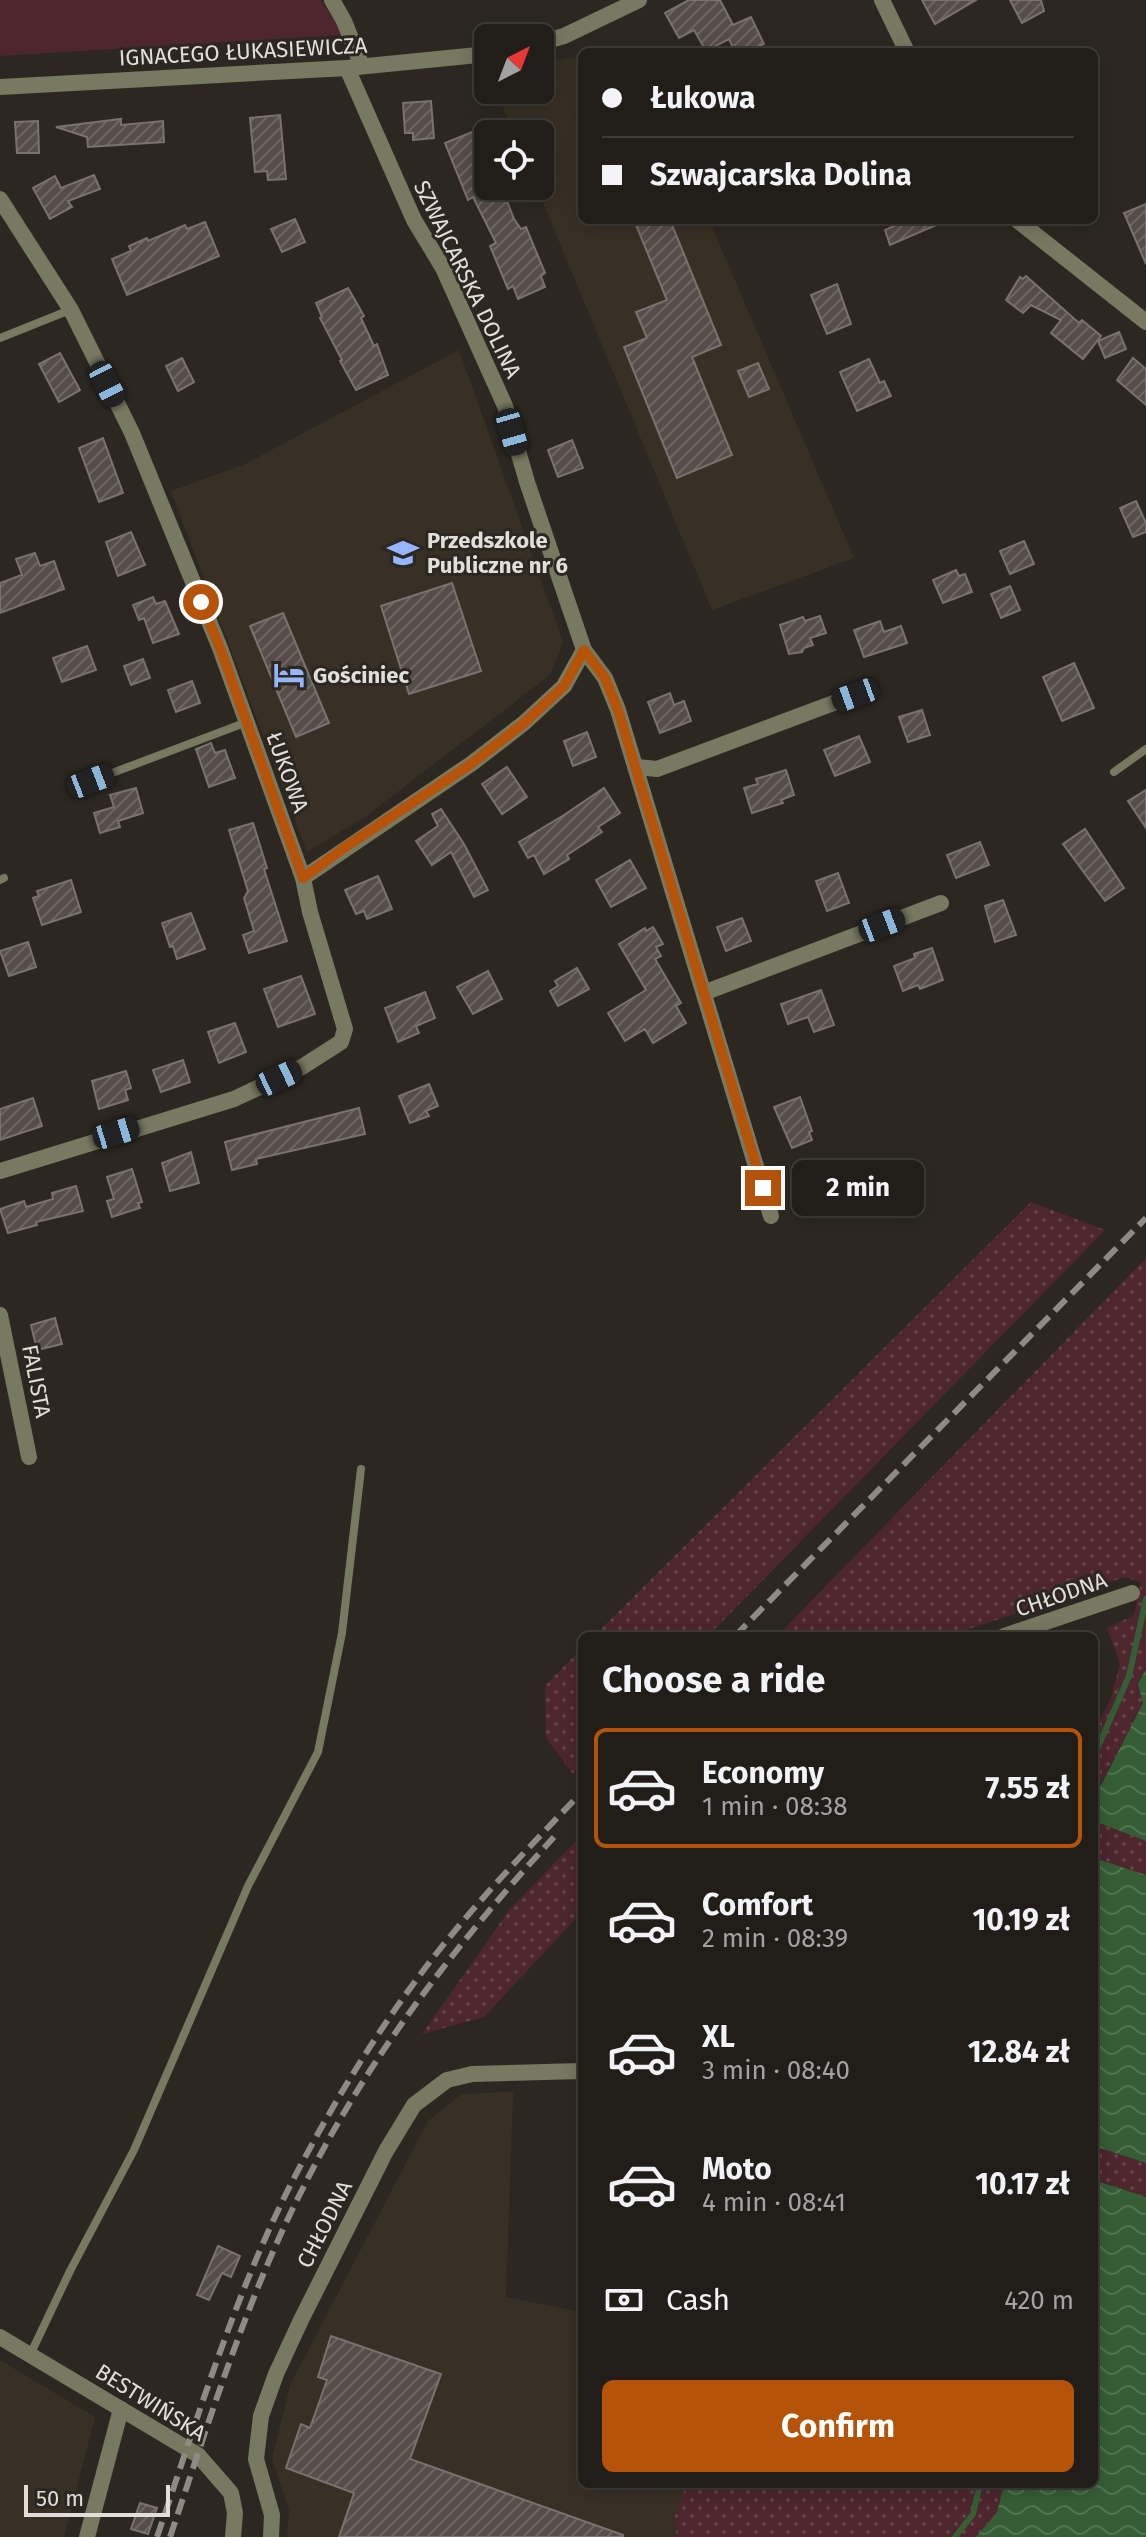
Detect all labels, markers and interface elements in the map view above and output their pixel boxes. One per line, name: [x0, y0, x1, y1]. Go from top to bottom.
north arrow: [474, 24, 554, 104]
map controls: [474, 24, 554, 200]
street label: IGNACEGO ŁUKASIEWICZA: [118, 31, 368, 71]
text: Łukowa: [650, 80, 755, 116]
button: locate: [474, 120, 554, 200]
text: Szwajcarska Dolina: [650, 157, 912, 193]
street label: SZWAJCARSKA DOLINA: [408, 176, 527, 383]
car: [85, 357, 129, 411]
car: [494, 406, 530, 458]
place label: Przedszkole Publiczne nr 6: [427, 527, 568, 579]
school or university icon: Przedszkole Publiczne nr 6: [386, 536, 420, 570]
route start: [183, 584, 219, 620]
hotel icon: Gościniec: [272, 658, 306, 692]
place label: Gościniec: [313, 662, 409, 689]
car: [828, 676, 882, 714]
street label: ŁUKOWA: [260, 728, 315, 817]
car: [64, 761, 118, 801]
car: [855, 905, 909, 945]
car: [252, 1057, 306, 1099]
car: [90, 1115, 142, 1151]
callout: 2 min: [791, 1160, 923, 1216]
route end: [745, 1170, 781, 1206]
text: 2 min: [826, 1172, 890, 1203]
street label: FALISTA: [16, 1342, 57, 1420]
street label: CHŁODNA: [1012, 1566, 1111, 1623]
text: Choose a ride: [602, 1658, 825, 1702]
icon: car: [606, 1752, 678, 1824]
text: Economy: [702, 1755, 824, 1791]
text: 7.55 zł: [985, 1770, 1070, 1806]
text: 1 min · 08:38: [702, 1791, 848, 1822]
icon: car: [606, 1884, 678, 1956]
text: Comfort: [702, 1887, 813, 1923]
text: 10.19 zł: [972, 1902, 1070, 1938]
text: 2 min · 08:39: [702, 1923, 848, 1954]
icon: car: [606, 2016, 678, 2088]
text: XL: [702, 2019, 735, 2055]
text: 12.84 zł: [968, 2034, 1070, 2070]
text: 3 min · 08:40: [702, 2055, 850, 2086]
icon: car: [606, 2148, 678, 2220]
text: Moto: [702, 2151, 772, 2187]
text: 10.17 zł: [975, 2166, 1070, 2202]
street label: CHŁODNA: [291, 2176, 358, 2273]
text: 4 min · 08:41: [702, 2187, 846, 2218]
icon: cash: [602, 2278, 646, 2322]
text: Cash: [666, 2282, 730, 2318]
text: 420 m: [1004, 2285, 1074, 2316]
street label: BESTWIŃSKA: [91, 2358, 211, 2447]
button: Confirm: [602, 2380, 1074, 2472]
scale bar: [24, 2481, 170, 2517]
text: 50 m: [36, 2485, 84, 2512]

